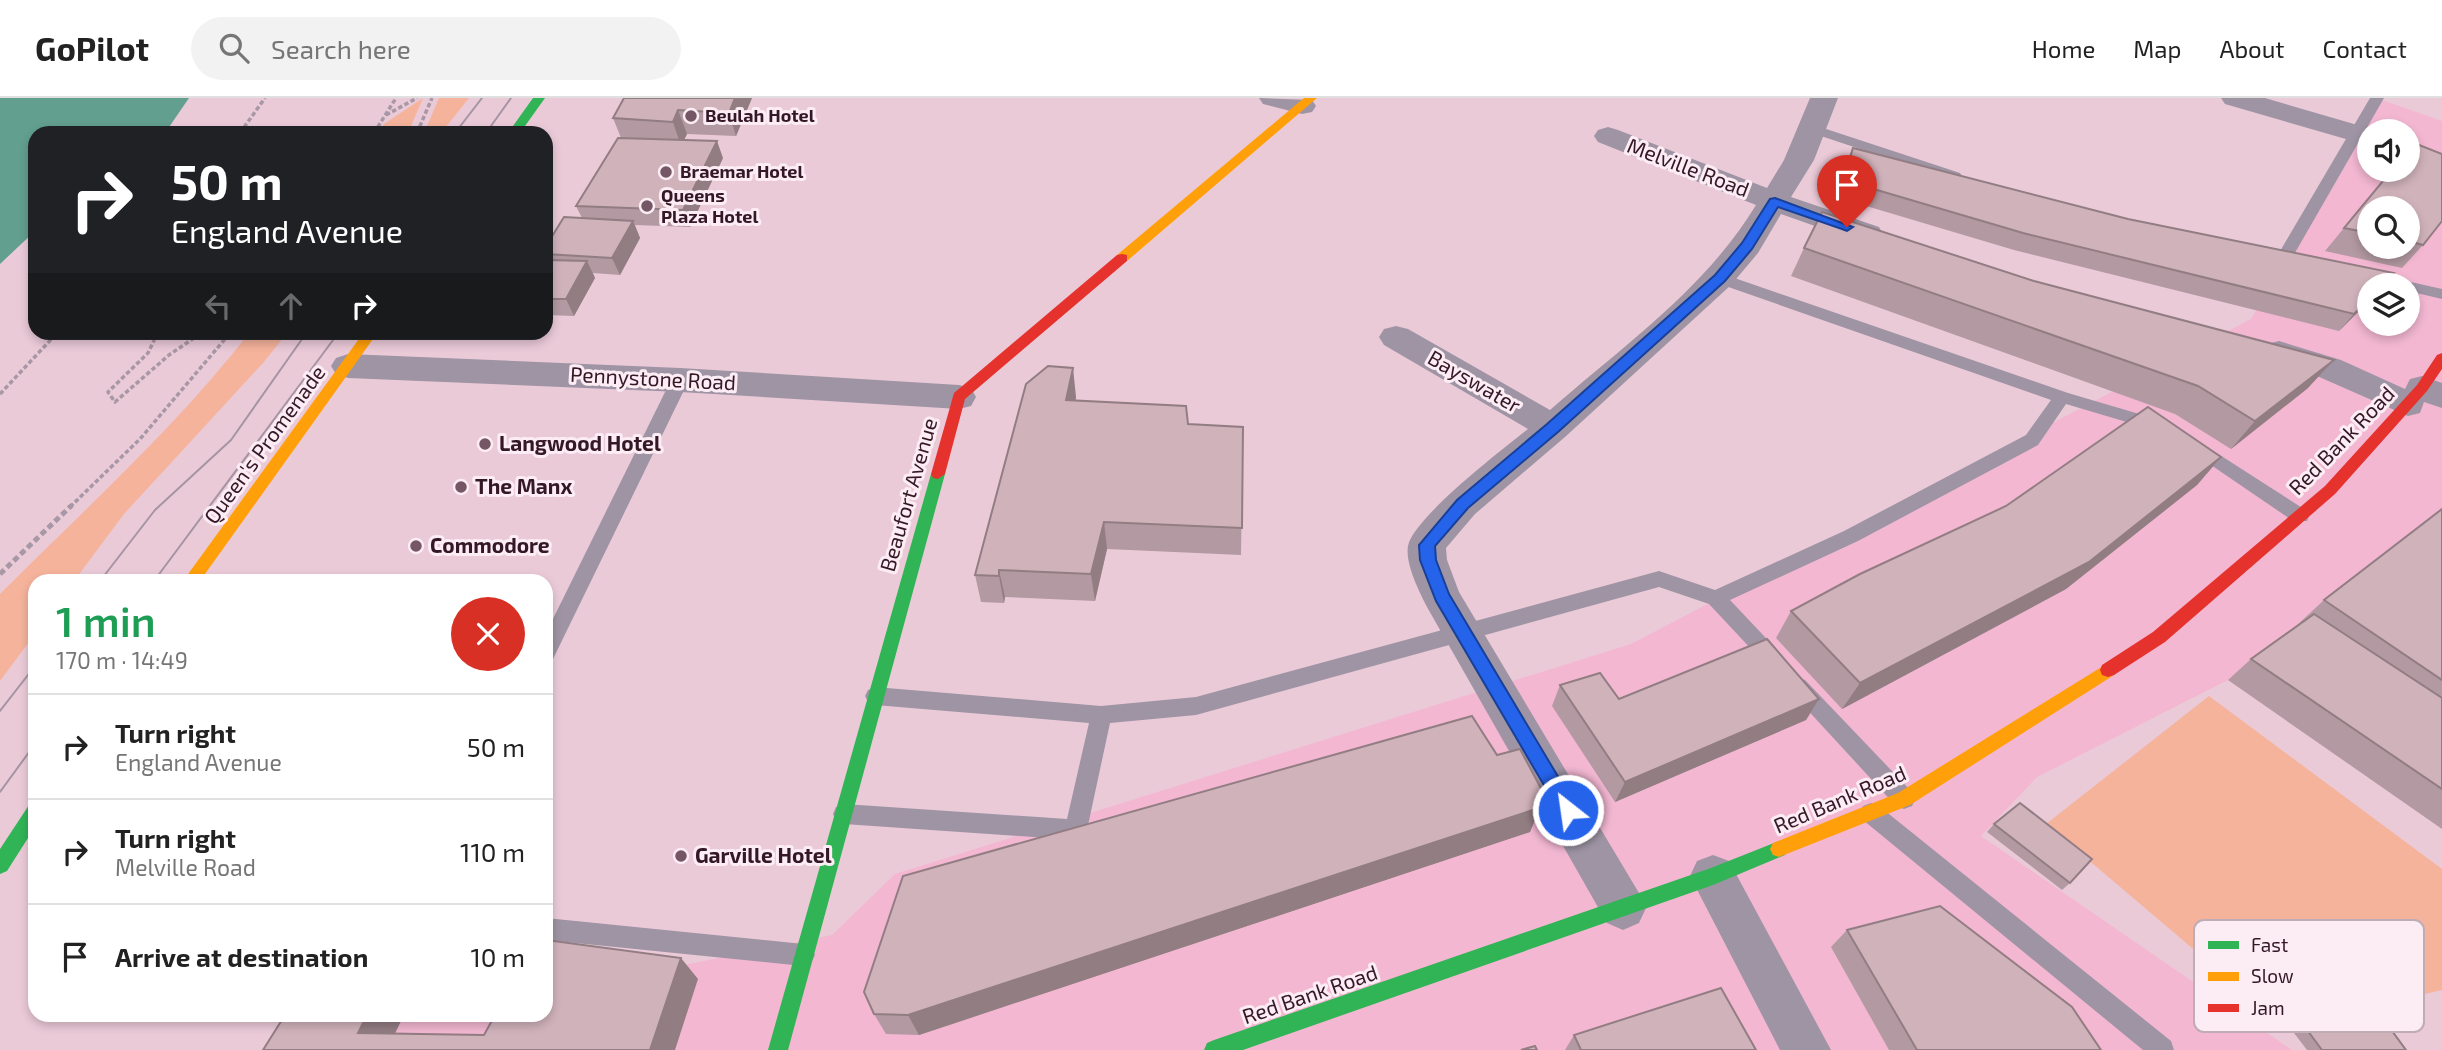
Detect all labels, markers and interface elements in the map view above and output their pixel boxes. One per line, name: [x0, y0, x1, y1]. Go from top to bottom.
search box: [191, 17, 681, 80]
text: GoPilot: [35, 28, 149, 68]
icon: search: [215, 29, 253, 67]
text: Search here: [271, 33, 411, 64]
text: Home: [2032, 34, 2095, 63]
text: Map: [2133, 34, 2181, 63]
text: About: [2219, 34, 2285, 63]
text: Contact: [2323, 34, 2407, 63]
place label: Beulah Hotel: [705, 104, 815, 126]
marker: Beulah Hotel: [683, 108, 699, 124]
map controls: [2357, 119, 2420, 336]
button: sound: [2357, 119, 2420, 182]
street label: Melville Road: [1624, 132, 1753, 201]
text: 50 m: [171, 151, 283, 210]
icon: right: [56, 154, 147, 245]
pin: [1817, 155, 1877, 227]
place label: Braemar Hotel: [680, 160, 803, 182]
marker: Braemar Hotel: [658, 164, 674, 180]
icon: arrive: [1828, 166, 1866, 204]
place label: Queens Plaza Hotel: [661, 184, 758, 227]
button: search: [2357, 196, 2420, 259]
marker: Queens Plaza Hotel: [639, 198, 655, 214]
text: England Avenue: [171, 211, 403, 249]
button: layers: [2357, 273, 2420, 336]
icon: left: [199, 287, 237, 325]
icon: ahead: [272, 287, 310, 325]
icon: right: [345, 287, 383, 325]
street label: Bayswater: [1424, 344, 1526, 418]
street label: Queen's Promenade: [198, 360, 330, 529]
street label: Pennystone Road: [569, 361, 737, 394]
street label: Red Bank Road: [2283, 381, 2399, 499]
street label: Beaufort Avenue: [874, 415, 941, 574]
place label: Langwood Hotel: [499, 430, 661, 455]
marker: Langwood Hotel: [477, 436, 493, 452]
place label: The Manx: [475, 473, 572, 498]
marker: The Manx: [453, 479, 469, 495]
place label: Commodore: [430, 532, 550, 557]
marker: Commodore: [408, 538, 424, 554]
text: 1 min: [56, 595, 156, 645]
button: close: [451, 597, 525, 671]
text: 170 m · 14:49: [56, 646, 188, 674]
text: Turn right: [115, 717, 236, 748]
icon: right: [56, 728, 94, 766]
text: 50 m: [467, 731, 525, 762]
text: England Avenue: [115, 748, 282, 776]
street label: Red Bank Road: [1770, 760, 1909, 838]
position arrow: [1531, 773, 1605, 847]
text: Turn right: [115, 822, 236, 853]
icon: right: [56, 833, 94, 871]
text: 110 m: [460, 836, 525, 867]
place label: Garville Hotel: [695, 842, 832, 867]
marker: Garville Hotel: [673, 848, 689, 864]
text: Melville Road: [115, 853, 256, 881]
legend: [2194, 920, 2424, 1032]
text: Fast: [2251, 933, 2288, 956]
icon: arrive: [56, 938, 94, 976]
text: Arrive at destination: [115, 941, 368, 972]
text: 10 m: [470, 941, 525, 972]
street label: Red Bank Road: [1239, 959, 1380, 1028]
text: Slow: [2251, 964, 2294, 987]
text: Jam: [2251, 996, 2285, 1019]

